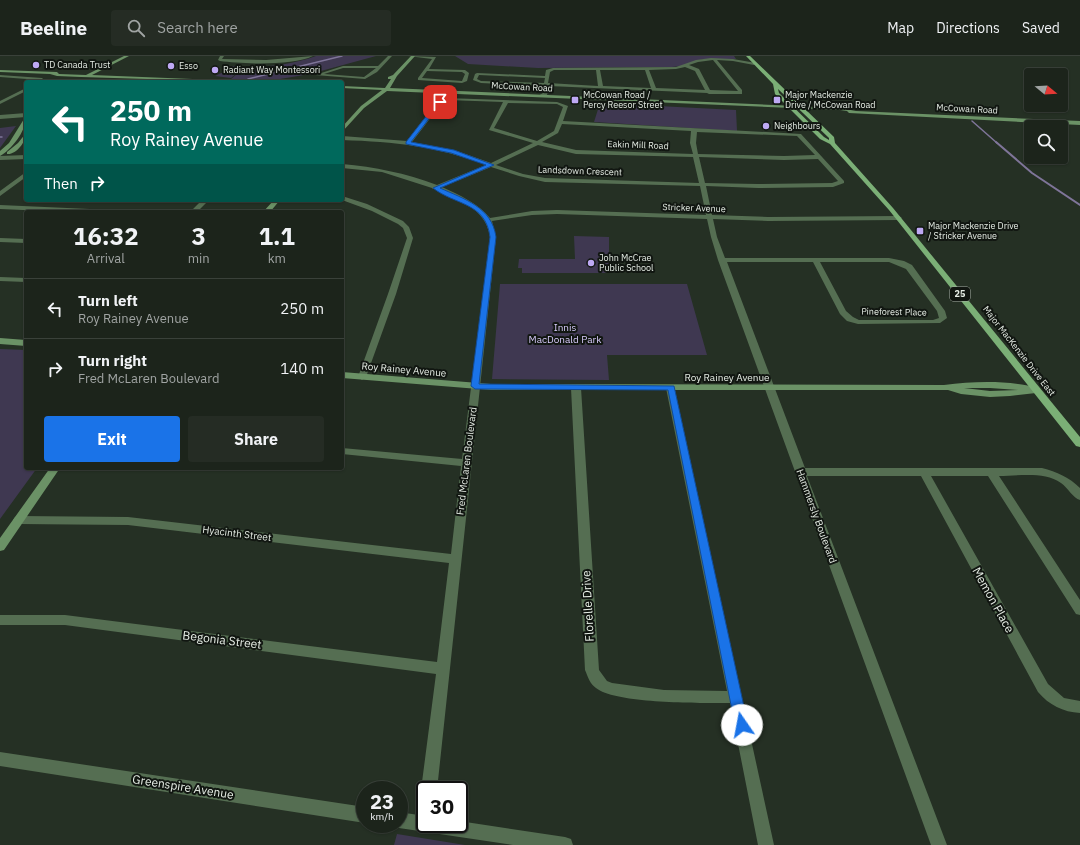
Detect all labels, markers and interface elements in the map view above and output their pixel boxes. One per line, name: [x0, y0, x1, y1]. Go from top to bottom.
search box: [111, 10, 391, 46]
text: Beeline: [20, 16, 87, 40]
icon: search: [125, 17, 147, 39]
text: Search here: [157, 18, 238, 37]
text: Map: [887, 19, 914, 37]
text: Directions: [936, 19, 1000, 37]
text: Saved: [1022, 19, 1060, 37]
place label: TD Canada Trust: [44, 59, 110, 70]
marker: TD Canada Trust: [31, 60, 41, 70]
place label: Esso: [179, 60, 198, 71]
marker: Esso: [166, 61, 176, 71]
place label: Radiant Way Montessori: [223, 64, 320, 75]
marker: Radiant Way Montessori: [210, 65, 220, 75]
north arrow: [1024, 68, 1068, 112]
map controls: [1024, 68, 1068, 164]
street label: McCowan Road: [491, 79, 553, 94]
pin: [423, 85, 457, 119]
place label: McCowan Road / Percy Reesor Street: [583, 89, 663, 110]
place label: Major Mackenzie Drive / McCowan Road: [785, 89, 876, 110]
icon: arrive: [429, 91, 451, 113]
text: 250 m: [110, 92, 192, 129]
marker: McCowan Road / Percy Reesor Street: [570, 95, 580, 105]
marker: Major Mackenzie Drive / McCowan Road: [772, 95, 782, 105]
icon: left: [44, 96, 96, 148]
street label: McCowan Road: [936, 101, 998, 116]
place label: Neighbours: [774, 120, 820, 131]
button: search: [1024, 120, 1068, 164]
marker: Neighbours: [761, 121, 771, 131]
text: Roy Rainey Avenue: [110, 128, 263, 151]
street label: Eakin Mill Road: [607, 138, 669, 151]
street label: Landsdown Crescent: [538, 164, 622, 177]
icon: right: [86, 172, 108, 194]
text: Then: [44, 174, 78, 193]
street label: Stricker Avenue: [662, 201, 726, 214]
text: 16:32: [73, 220, 139, 252]
text: 3: [191, 220, 206, 252]
text: 1.1: [259, 220, 295, 252]
place label: Major Mackenzie Drive / Stricker Avenue: [928, 220, 1019, 241]
marker: Major Mackenzie Drive / Stricker Avenue: [915, 226, 925, 236]
text: Arrival: [87, 250, 125, 267]
text: min: [188, 250, 210, 267]
text: km: [268, 250, 286, 267]
place label: John McCrae Public School: [599, 252, 654, 273]
marker: John McCrae Public School: [586, 258, 596, 268]
road number: 25: [950, 287, 970, 301]
text: Turn left: [78, 291, 138, 310]
icon: left: [44, 298, 66, 320]
text: 250 m: [280, 299, 324, 318]
street label: Major MacKenzie Drive East: [981, 304, 1058, 398]
street label: Pineforest Place: [861, 305, 927, 318]
text: Roy Rainey Avenue: [78, 310, 189, 327]
park label: Innis MacDonald Park: [529, 321, 602, 346]
text: Turn right: [78, 351, 147, 370]
icon: right: [44, 358, 66, 380]
text: 140 m: [280, 359, 324, 378]
street label: Roy Rainey Avenue: [361, 359, 447, 380]
text: Fred McLaren Boulevard: [78, 370, 219, 387]
street label: Roy Rainey Avenue: [684, 371, 770, 384]
street label: Fred McLaren Boulevard: [453, 406, 480, 516]
button: Exit: [44, 416, 180, 462]
button: Share: [188, 416, 324, 462]
street label: Hammersly Boulevard: [793, 467, 840, 565]
street label: Hyacinth Street: [202, 523, 273, 544]
street label: Memon Place: [969, 564, 1018, 636]
street label: Florelle Drive: [578, 570, 597, 642]
street label: Begonia Street: [182, 627, 262, 652]
position arrow: [721, 704, 763, 746]
street label: Greenspire Avenue: [131, 771, 235, 802]
speed limit sign: 30: [416, 781, 468, 833]
text: 23: [370, 788, 394, 815]
text: km/h: [370, 810, 394, 823]

